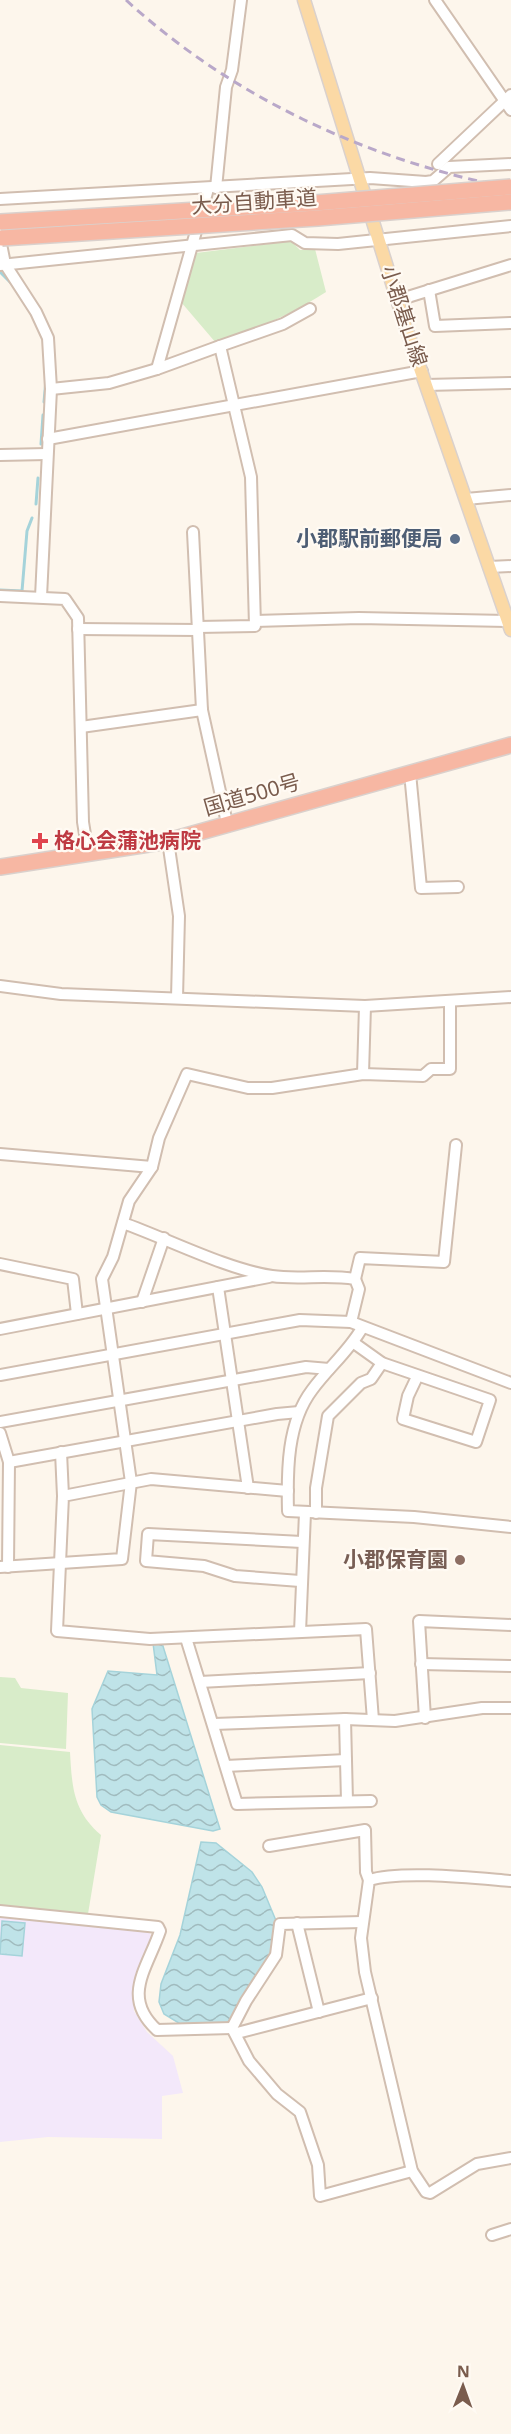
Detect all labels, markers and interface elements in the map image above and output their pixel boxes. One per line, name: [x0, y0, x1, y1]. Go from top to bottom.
street label: 大分自動車道: [190, 183, 318, 219]
street label: 小郡基山線: [375, 261, 434, 370]
place label: 小郡駅前郵便局: [296, 524, 443, 552]
marker: 小郡駅前郵便局: [448, 532, 462, 546]
street label: 国道500号: [200, 767, 303, 821]
place label: 格心会蒲池病院: [54, 826, 201, 854]
marker: 格心会蒲池病院: [31, 832, 49, 850]
place label: 小郡保育園: [343, 1545, 448, 1573]
marker: 小郡保育園: [453, 1553, 467, 1567]
north arrow: [433, 2356, 493, 2416]
text: N: [457, 2360, 470, 2382]

